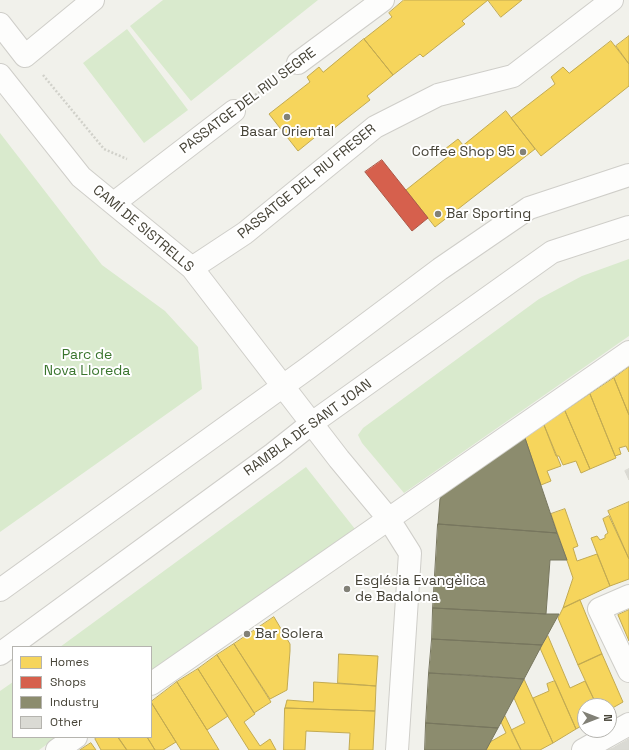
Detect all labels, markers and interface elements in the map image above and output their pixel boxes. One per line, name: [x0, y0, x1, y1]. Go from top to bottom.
street label: PASSATGE DEL RIU SEGRE: [177, 44, 319, 158]
marker: Basar Oriental: [282, 112, 292, 122]
street label: PASSATGE DEL RIU FRESER: [235, 121, 379, 243]
place label: Basar Oriental: [240, 124, 334, 140]
place label: Coffee Shop 95: [412, 144, 515, 160]
marker: Coffee Shop 95: [518, 147, 528, 157]
street label: CAMÍ DE SISTRELLS: [89, 182, 197, 276]
place label: Bar Sporting: [446, 206, 531, 222]
marker: Bar Sporting: [433, 209, 443, 219]
park label: Parc de Nova Lloreda: [44, 347, 130, 380]
street label: RAMBLA DE SANT JOAN: [241, 376, 375, 480]
place label: Església Evangèlica de Badalona: [355, 573, 486, 606]
marker: Església Evangèlica de Badalona: [342, 584, 352, 594]
place label: Bar Solera: [255, 626, 323, 642]
marker: Bar Solera: [242, 629, 252, 639]
legend: [12, 646, 152, 738]
text: Homes: [50, 654, 89, 670]
text: Shops: [50, 674, 86, 690]
text: Industry: [50, 694, 99, 710]
north arrow: [577, 698, 617, 738]
text: Other: [50, 714, 83, 730]
text: N: [601, 714, 615, 722]

